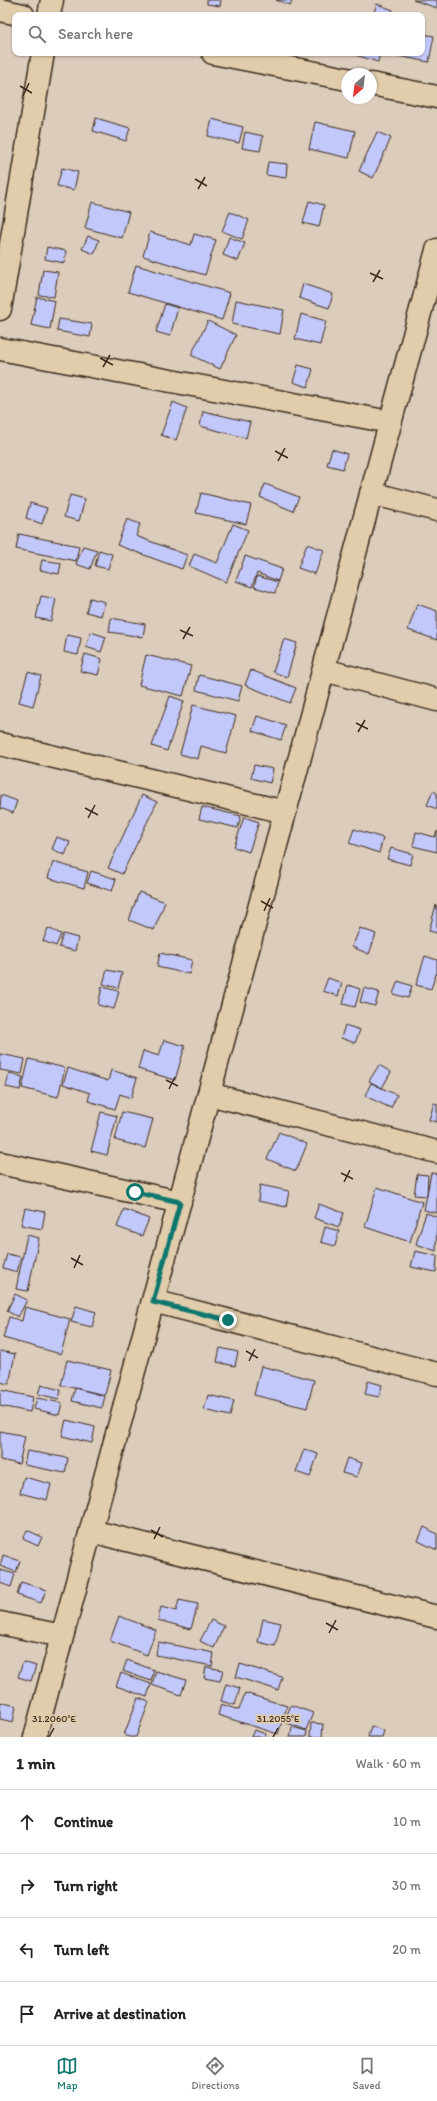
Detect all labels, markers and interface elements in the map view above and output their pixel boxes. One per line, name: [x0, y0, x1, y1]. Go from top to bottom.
search box: [12, 12, 425, 56]
icon: search: [26, 23, 48, 45]
text: Search here: [58, 25, 133, 43]
north arrow: [341, 68, 377, 104]
route start: [126, 1183, 144, 1201]
route end: [219, 1311, 237, 1329]
text: 31.2060°E: [32, 1712, 76, 1725]
text: 31.2055°E: [257, 1712, 300, 1725]
text: 1 min: [16, 1753, 55, 1773]
text: Walk · 60 m: [356, 1756, 421, 1771]
icon: ahead: [16, 1811, 38, 1833]
text: Continue: [54, 1813, 113, 1831]
text: 10 m: [393, 1814, 421, 1829]
icon: right: [16, 1875, 38, 1897]
text: Turn right: [54, 1877, 118, 1895]
text: 30 m: [392, 1878, 421, 1893]
icon: left: [16, 1939, 38, 1961]
text: Turn left: [54, 1941, 109, 1959]
text: 20 m: [392, 1942, 421, 1957]
icon: arrive: [16, 2003, 38, 2025]
text: Arrive at destination: [54, 2005, 186, 2023]
tab: Map: [56, 2055, 78, 2092]
tab: Directions: [191, 2055, 240, 2092]
tab: Saved: [352, 2055, 381, 2092]

